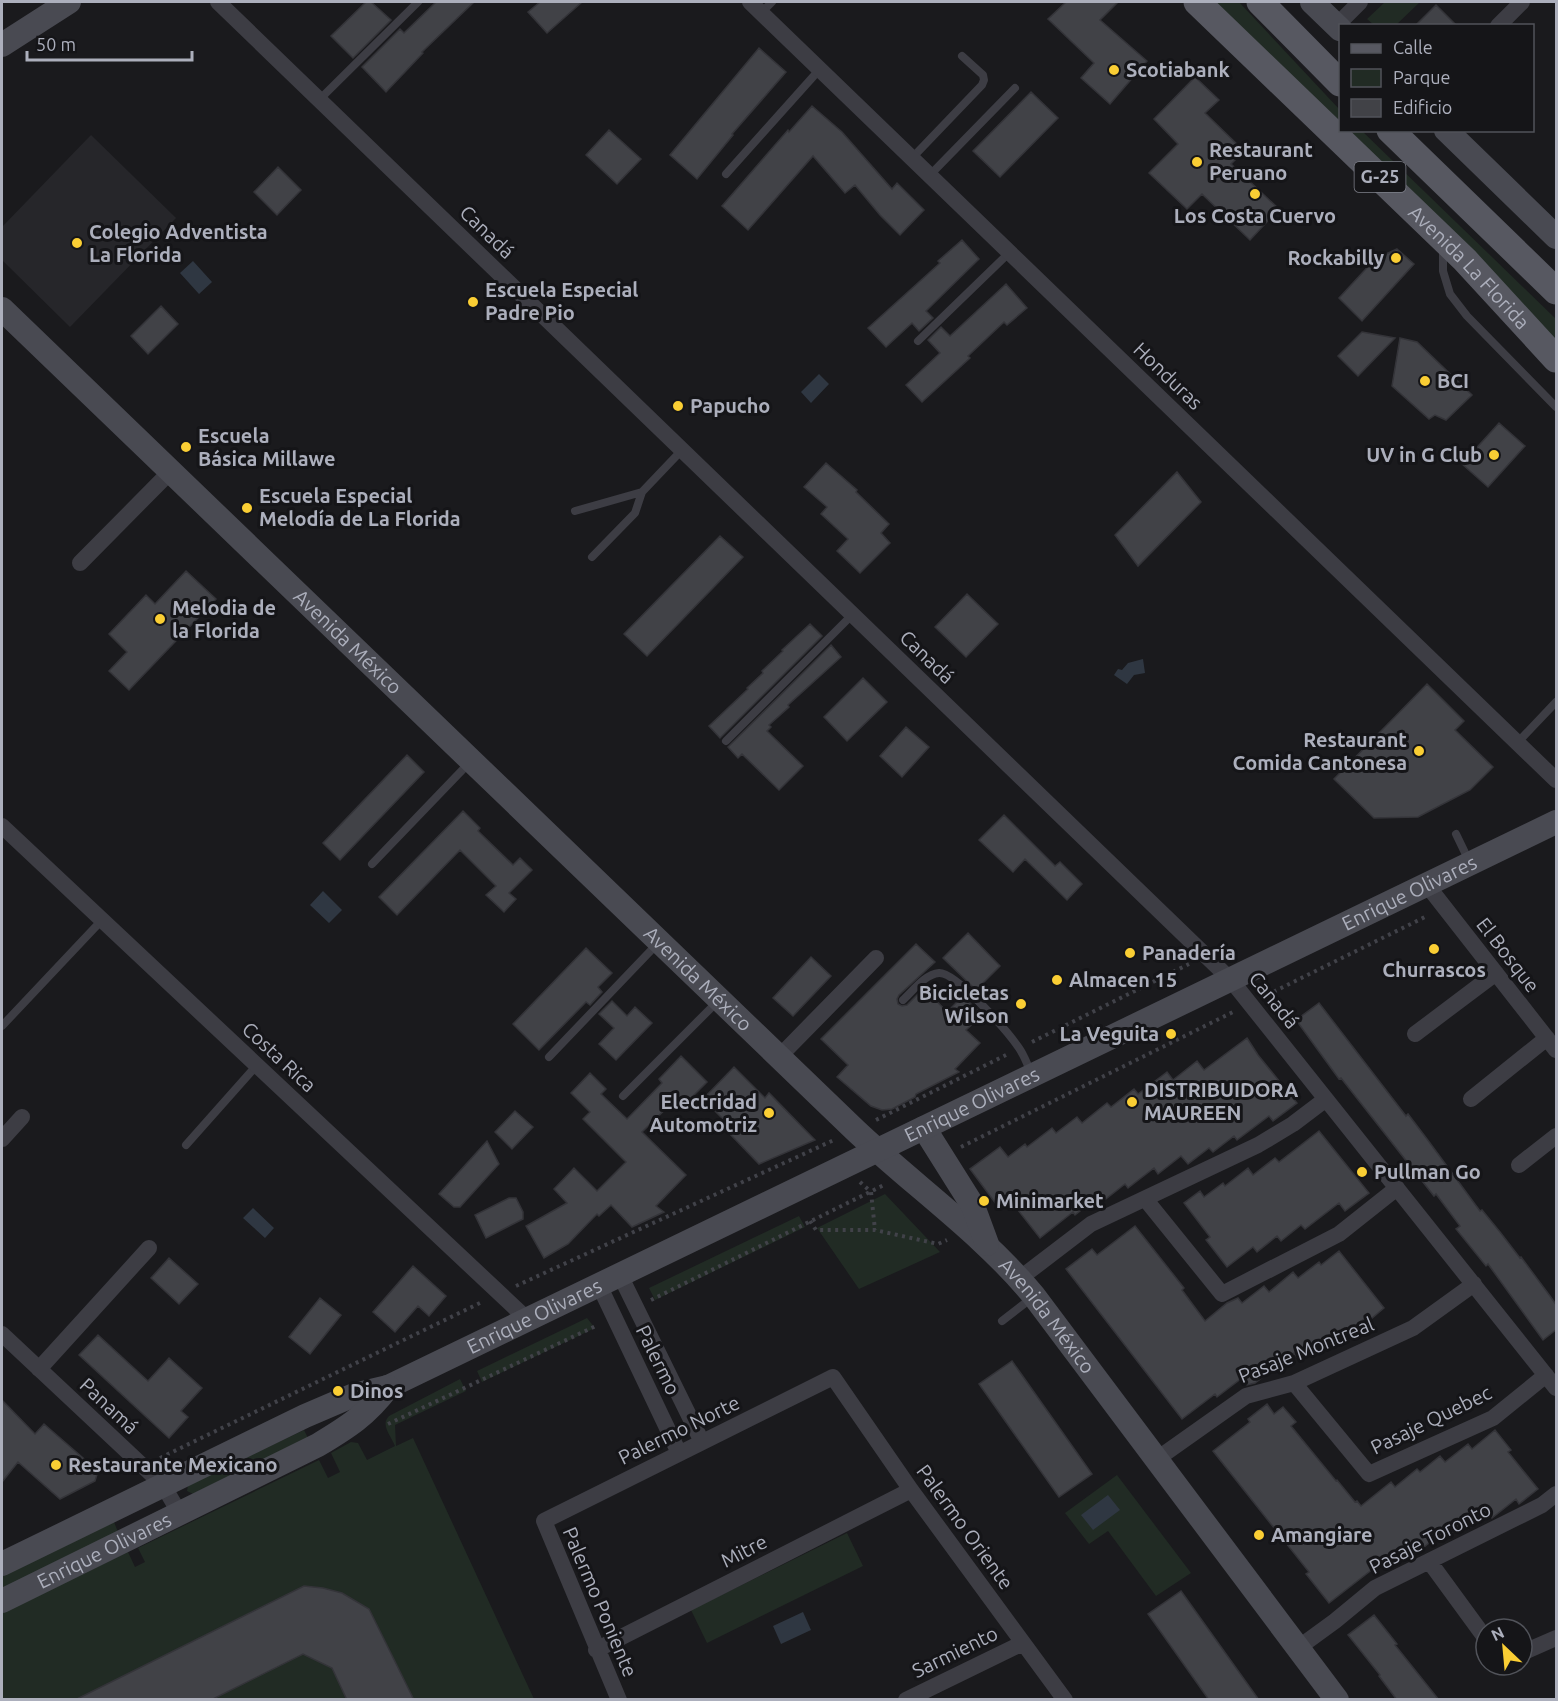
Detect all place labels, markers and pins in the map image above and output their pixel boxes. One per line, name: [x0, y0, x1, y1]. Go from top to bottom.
place label: Scotiabank: [1126, 58, 1230, 81]
marker: Scotiabank: [1107, 63, 1121, 77]
place label: Restaurant Peruano: [1209, 138, 1313, 184]
marker: Restaurant Peruano: [1190, 155, 1204, 169]
marker: Los Costa Cuervo: [1248, 187, 1262, 201]
place label: Los Costa Cuervo: [1174, 204, 1336, 227]
place label: Colegio Adventista La Florida: [89, 220, 268, 266]
marker: Colegio Adventista La Florida: [70, 236, 84, 250]
place label: Rockabilly: [1287, 246, 1384, 269]
marker: Rockabilly: [1389, 251, 1403, 265]
place label: Escuela Especial Padre Pio: [485, 278, 638, 324]
marker: Escuela Especial Padre Pio: [466, 295, 480, 309]
place label: BCI: [1437, 369, 1469, 392]
marker: BCI: [1418, 374, 1432, 388]
place label: Papucho: [690, 394, 770, 417]
marker: Papucho: [671, 399, 685, 413]
place label: Escuela Básica Millawe: [198, 424, 336, 470]
marker: Escuela Básica Millawe: [179, 440, 193, 454]
place label: UV in G Club: [1366, 443, 1482, 466]
marker: UV in G Club: [1487, 448, 1501, 462]
place label: Escuela Especial Melodía de La Florida: [259, 484, 461, 530]
marker: Escuela Especial Melodía de La Florida: [240, 501, 254, 515]
place label: Melodia de la Florida: [172, 596, 276, 642]
marker: Melodia de la Florida: [153, 612, 167, 626]
place label: Restaurant Comida Cantonesa: [1233, 728, 1407, 774]
marker: Restaurant Comida Cantonesa: [1412, 744, 1426, 758]
place label: Panadería: [1142, 941, 1236, 964]
marker: Churrascos: [1427, 942, 1441, 956]
marker: Panadería: [1123, 946, 1137, 960]
place label: Churrascos: [1382, 958, 1486, 981]
place label: Almacen 15: [1069, 968, 1177, 991]
marker: Almacen 15: [1050, 973, 1064, 987]
place label: Bicicletas Wilson: [919, 981, 1009, 1027]
marker: Bicicletas Wilson: [1014, 997, 1028, 1011]
place label: La Veguita: [1059, 1022, 1159, 1045]
marker: La Veguita: [1164, 1027, 1178, 1041]
place label: DISTRIBUIDORA MAUREEN: [1144, 1078, 1298, 1124]
place label: Electridad Automotriz: [649, 1090, 757, 1136]
marker: DISTRIBUIDORA MAUREEN: [1125, 1095, 1139, 1109]
marker: Electridad Automotriz: [762, 1106, 776, 1120]
place label: Pullman Go: [1374, 1160, 1481, 1183]
marker: Pullman Go: [1355, 1165, 1369, 1179]
place label: Minimarket: [996, 1189, 1104, 1212]
marker: Minimarket: [977, 1194, 991, 1208]
place label: Dinos: [350, 1379, 403, 1402]
marker: Dinos: [331, 1384, 345, 1398]
place label: Restaurante Mexicano: [68, 1453, 278, 1476]
marker: Restaurante Mexicano: [49, 1458, 63, 1472]
place label: Amangiare: [1271, 1523, 1373, 1546]
marker: Amangiare: [1252, 1528, 1266, 1542]

